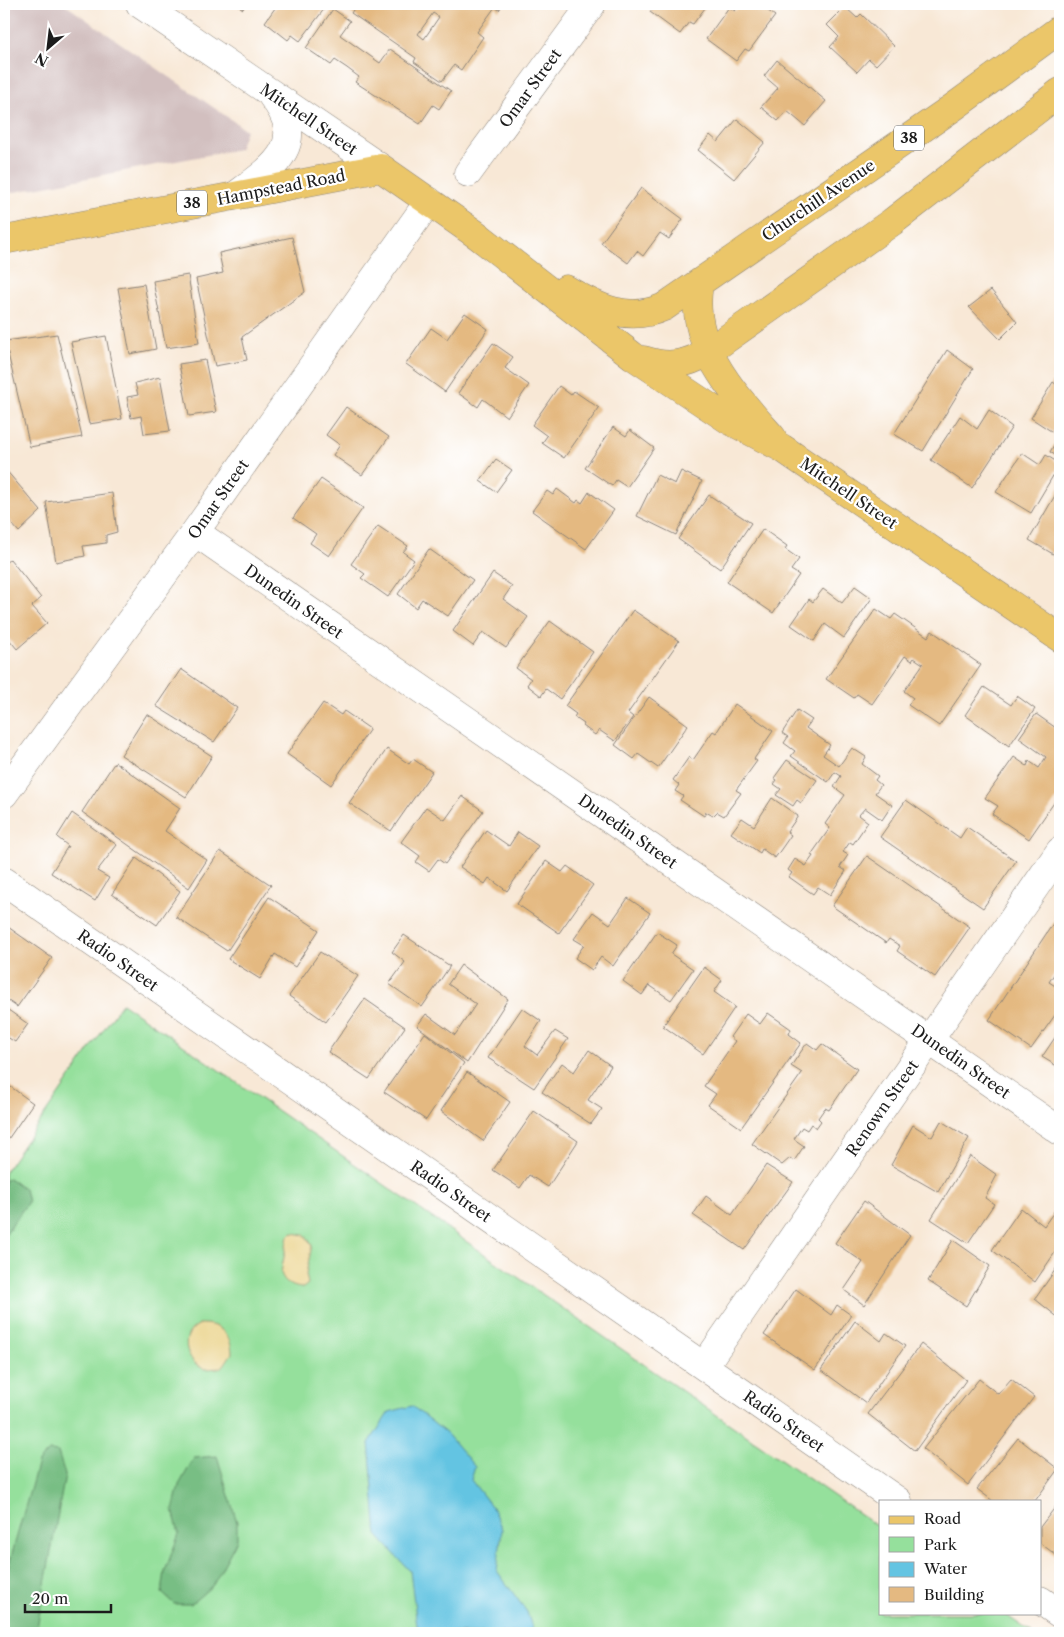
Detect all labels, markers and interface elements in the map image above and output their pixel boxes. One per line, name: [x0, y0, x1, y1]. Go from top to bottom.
north arrow: [22, 22, 72, 72]
street label: Omar Street: [495, 44, 566, 131]
text: N: [32, 49, 51, 70]
street label: Mitchell Street: [256, 79, 362, 159]
road number: 38: [894, 126, 924, 150]
street label: Churchill Avenue: [758, 155, 878, 245]
street label: Hampstead Road: [215, 165, 347, 209]
road number: 38: [177, 190, 207, 216]
street label: Mitchell Street: [796, 453, 902, 533]
street label: Omar Street: [183, 455, 253, 543]
street label: Dunedin Street: [241, 560, 348, 643]
street label: Dunedin Street: [575, 790, 682, 873]
street label: Radio Street: [74, 925, 163, 995]
street label: Dunedin Street: [908, 1020, 1015, 1103]
street label: Renown Street: [841, 1056, 923, 1160]
street label: Radio Street: [407, 1156, 496, 1226]
street label: Radio Street: [740, 1386, 829, 1456]
legend: [879, 1500, 1042, 1614]
text: Road: [924, 1509, 961, 1528]
text: Park: [924, 1535, 958, 1554]
text: Water: [923, 1559, 968, 1578]
scale bar: [25, 1582, 111, 1614]
text: Building: [924, 1585, 984, 1604]
text: 20 m: [32, 1589, 68, 1608]

